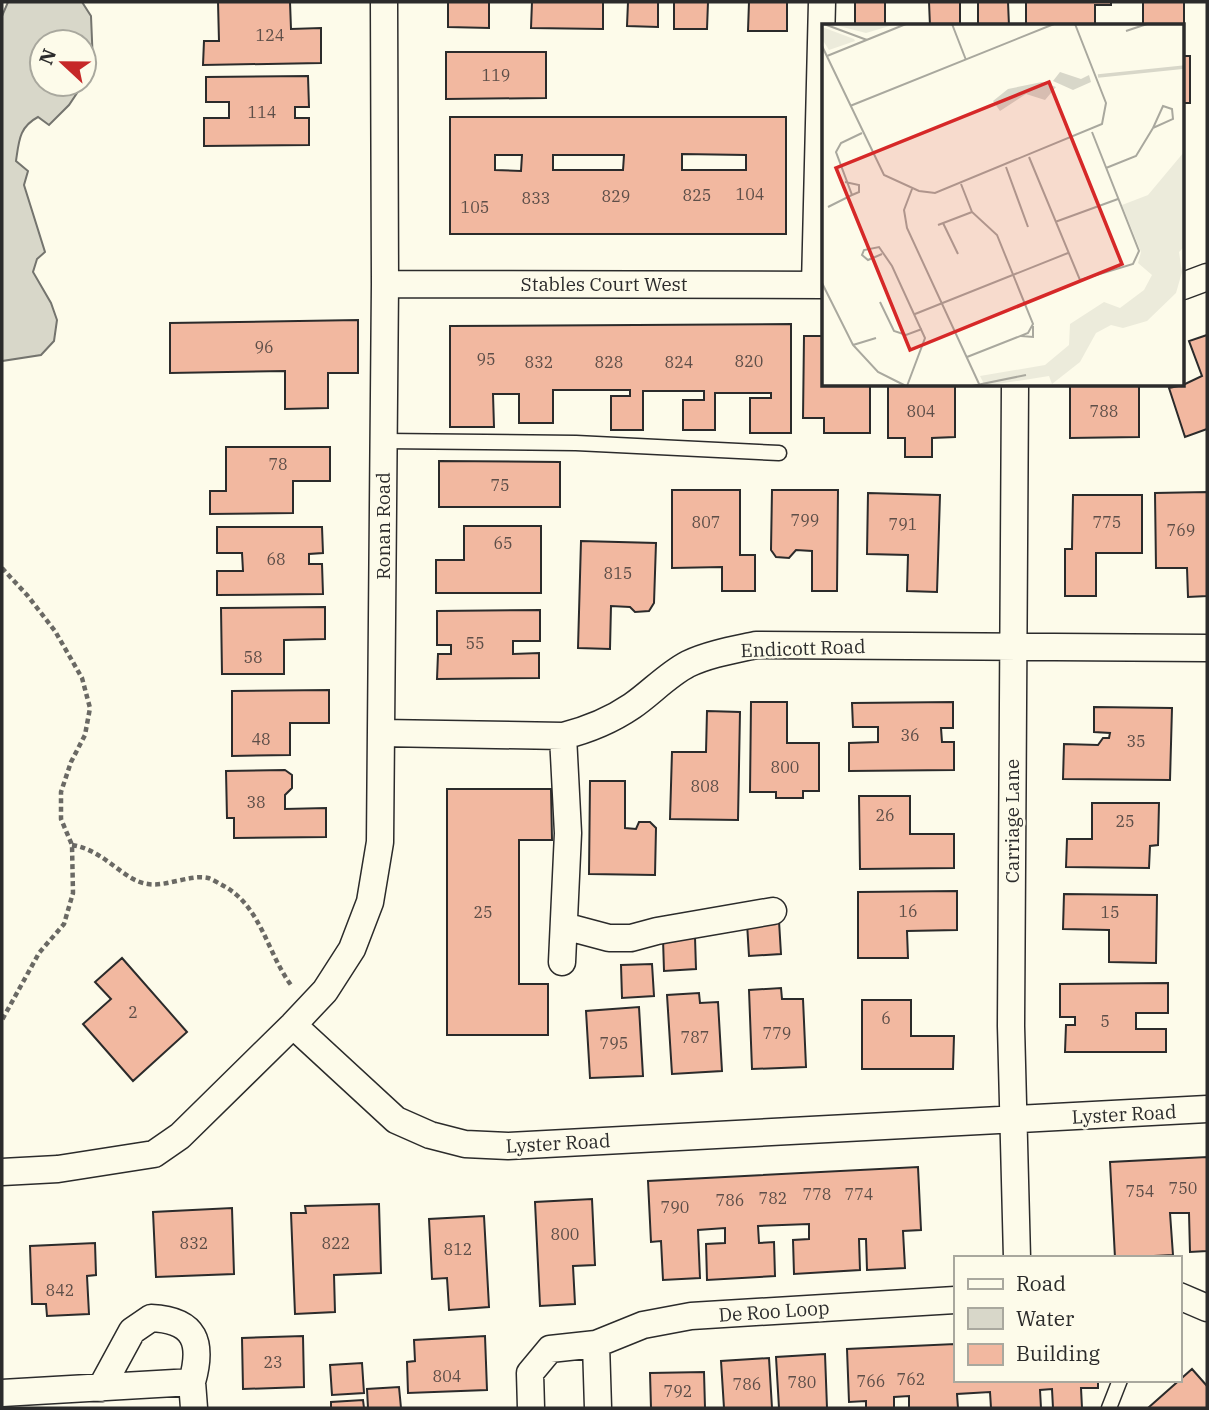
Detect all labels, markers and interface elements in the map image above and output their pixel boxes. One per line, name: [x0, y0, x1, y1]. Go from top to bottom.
inset map: [822, 24, 1184, 387]
house number: 124: [256, 25, 284, 45]
north arrow: [28, 28, 98, 98]
text: N: [33, 45, 61, 68]
house number: 119: [482, 65, 510, 85]
house number: 114: [248, 102, 276, 122]
house number: 104: [736, 184, 764, 204]
house number: 825: [683, 185, 711, 205]
house number: 829: [602, 186, 630, 206]
house number: 833: [522, 188, 550, 208]
house number: 105: [461, 197, 489, 217]
street label: Stables Court West: [521, 272, 688, 296]
house number: 96: [254, 337, 274, 357]
house number: 95: [476, 349, 496, 369]
house number: 820: [735, 351, 763, 371]
house number: 832: [525, 352, 553, 372]
house number: 828: [595, 352, 623, 372]
house number: 824: [665, 352, 693, 372]
house number: 804: [907, 401, 935, 421]
house number: 788: [1090, 401, 1118, 421]
house number: 78: [268, 454, 288, 474]
street label: Ronan Road: [371, 472, 395, 580]
house number: 75: [490, 475, 510, 495]
house number: 799: [791, 510, 819, 530]
house number: 807: [692, 512, 720, 532]
house number: 775: [1093, 512, 1121, 532]
house number: 791: [889, 514, 917, 534]
house number: 769: [1167, 520, 1195, 540]
house number: 65: [493, 533, 513, 553]
house number: 68: [266, 549, 286, 569]
house number: 815: [604, 563, 632, 583]
house number: 55: [465, 633, 485, 653]
street label: Endicott Road: [740, 634, 866, 662]
house number: 58: [243, 647, 263, 667]
house number: 36: [900, 725, 920, 745]
house number: 48: [251, 729, 271, 749]
house number: 35: [1126, 731, 1146, 751]
house number: 800: [771, 757, 799, 777]
street label: Carriage Lane: [1000, 759, 1024, 883]
house number: 808: [691, 776, 719, 796]
house number: 38: [246, 792, 266, 812]
house number: 26: [875, 805, 895, 825]
house number: 25: [1115, 811, 1135, 831]
house number: 16: [898, 901, 918, 921]
house number: 25: [473, 902, 493, 922]
house number: 15: [1100, 902, 1120, 922]
house number: 2: [128, 1002, 138, 1022]
house number: 6: [881, 1008, 891, 1028]
house number: 5: [1100, 1011, 1110, 1031]
house number: 779: [763, 1023, 791, 1043]
house number: 787: [681, 1027, 709, 1047]
house number: 795: [600, 1033, 628, 1053]
street label: Lyster Road: [1071, 1099, 1177, 1129]
street label: Lyster Road: [505, 1128, 611, 1158]
house number: 750: [1169, 1178, 1197, 1198]
house number: 754: [1126, 1181, 1154, 1201]
house number: 778: [803, 1184, 831, 1204]
house number: 774: [845, 1184, 873, 1204]
house number: 782: [759, 1188, 787, 1208]
house number: 786: [716, 1190, 744, 1210]
house number: 790: [661, 1197, 689, 1217]
house number: 800: [551, 1224, 579, 1244]
house number: 832: [180, 1233, 208, 1253]
house number: 822: [322, 1233, 350, 1253]
house number: 812: [444, 1239, 472, 1259]
legend: [954, 1256, 1181, 1382]
text: Road: [1016, 1269, 1066, 1297]
house number: 842: [46, 1280, 74, 1300]
street label: De Roo Loop: [718, 1295, 830, 1327]
text: Water: [1016, 1304, 1075, 1332]
text: Building: [1016, 1339, 1101, 1367]
house number: 23: [263, 1352, 283, 1372]
house number: 804: [433, 1366, 461, 1386]
house number: 762: [897, 1369, 925, 1389]
house number: 766: [857, 1371, 885, 1391]
house number: 780: [788, 1372, 816, 1392]
house number: 786: [733, 1374, 761, 1394]
house number: 792: [664, 1381, 692, 1401]

